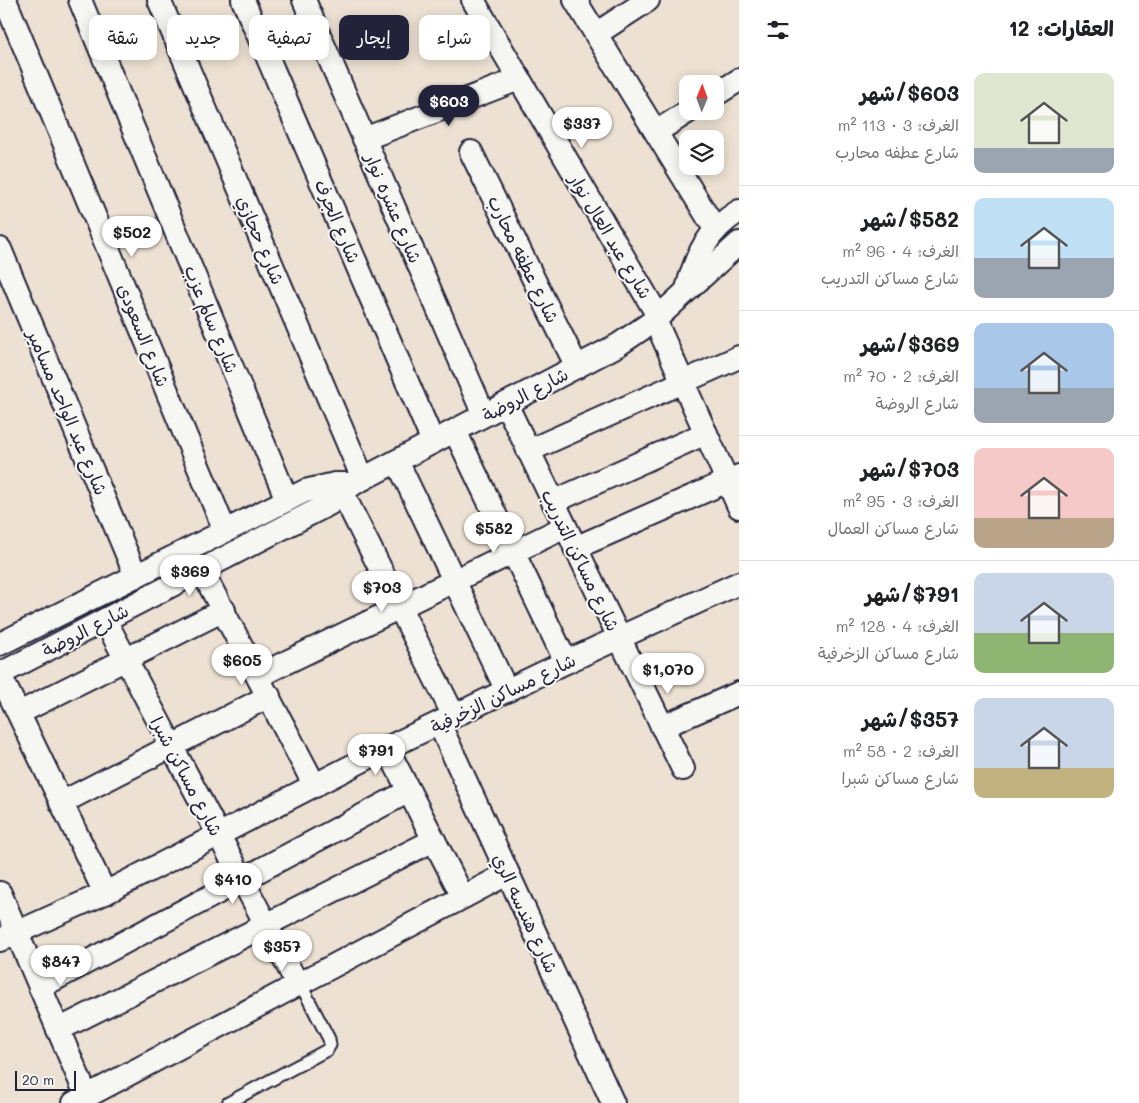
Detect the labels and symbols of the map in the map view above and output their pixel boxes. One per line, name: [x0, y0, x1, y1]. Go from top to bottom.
north arrow: [679, 75, 724, 120]
pin: $603: [419, 84, 479, 127]
pin: $337: [552, 106, 612, 149]
street label: شارع عشره نوار: [358, 148, 428, 267]
street label: شارع عبد العال نوار: [562, 167, 658, 304]
street label: شارع الجرف: [309, 176, 366, 267]
street label: شارع عطفه محارب: [482, 191, 565, 327]
street label: شارع حجازي: [230, 192, 290, 289]
pin: $502: [102, 216, 162, 258]
street label: شارع سالم عزب: [177, 261, 245, 378]
street label: شارع السعودى: [111, 280, 176, 391]
street label: شارع عبد الواحد مسامير: [21, 324, 114, 499]
street label: شارع الروضة: [478, 361, 573, 428]
street label: شارع مساكن التدريب: [535, 485, 626, 635]
pin: $582: [464, 512, 524, 554]
pin: $369: [160, 554, 220, 597]
pin: $703: [352, 570, 412, 613]
street label: شارع الروضة: [38, 598, 133, 663]
pin: $605: [212, 644, 272, 686]
street label: شارع مساكن الزخرفية: [426, 647, 580, 739]
pin: $1,070: [627, 652, 709, 695]
street label: شارع مساكن شبرا: [145, 712, 229, 840]
pin: $791: [346, 734, 406, 776]
street label: شارع هندسه الري: [486, 849, 564, 977]
pin: $410: [203, 862, 263, 905]
pin: $357: [252, 930, 312, 972]
pin: $847: [31, 944, 91, 987]
scale bar: [15, 1068, 76, 1091]

